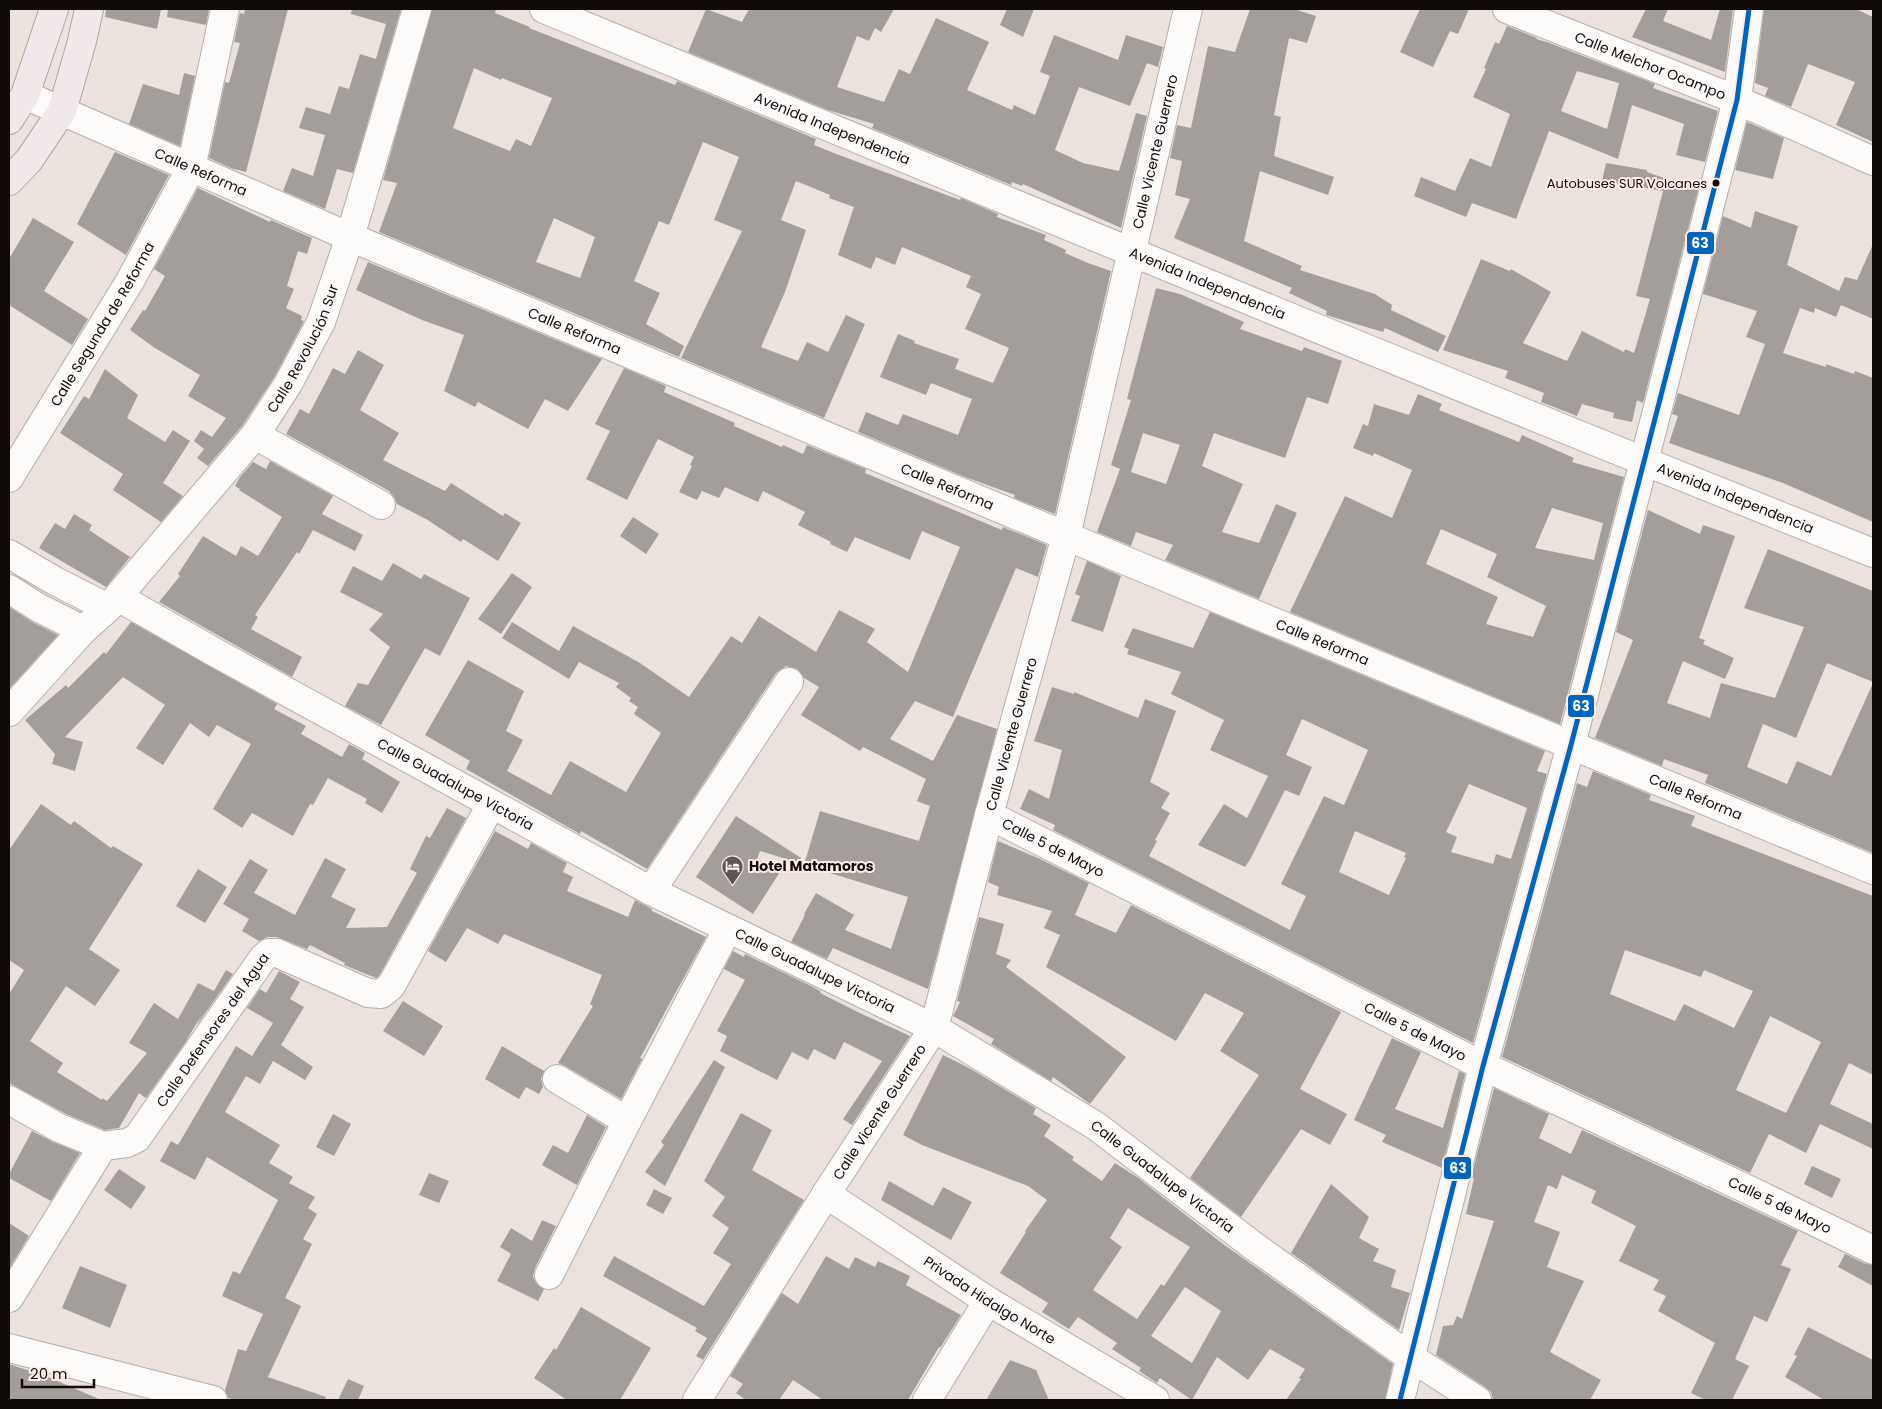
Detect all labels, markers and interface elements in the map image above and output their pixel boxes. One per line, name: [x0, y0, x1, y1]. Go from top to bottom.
street label: Calle Melchor Ocampo: [1572, 27, 1729, 105]
street label: Calle Vicente Guerrero: [1127, 72, 1183, 231]
street label: Avenida Independencia: [751, 87, 913, 170]
street label: Calle Reforma: [151, 143, 251, 201]
place label: Autobuses SUR Volcanes: [1547, 174, 1707, 193]
marker: Autobuses SUR Volcanes: [1711, 178, 1721, 188]
line badge: 63: [1686, 231, 1715, 255]
text: 63: [1691, 233, 1709, 253]
street label: Calle Segunda de Reforma: [45, 238, 159, 410]
street label: Avenida Independencia: [1126, 242, 1289, 324]
street label: Calle Revolución Sur: [262, 282, 343, 417]
street label: Calle Reforma: [525, 302, 624, 359]
street label: Calle Reforma: [898, 458, 997, 515]
street label: Avenida Independencia: [1654, 458, 1817, 538]
street label: Calle Reforma: [1273, 614, 1372, 670]
street label: Calle Vicente Guerrero: [981, 655, 1042, 813]
line badge: 63: [1567, 694, 1595, 718]
text: 63: [1572, 696, 1590, 716]
street label: Calle Guadalupe Victoria: [374, 733, 538, 835]
street label: Calle Reforma: [1646, 768, 1745, 825]
street label: Calle 5 de Mayo: [999, 813, 1108, 882]
hotel icon: Hotel Matamoros: [721, 854, 745, 885]
place label: Hotel Matamoros: [749, 856, 874, 876]
street label: Calle Guadalupe Victoria: [732, 923, 899, 1018]
street label: Calle Defensores del Agua: [152, 949, 274, 1111]
street label: Calle 5 de Mayo: [1360, 997, 1470, 1066]
street label: Calle Vicente Guerrero: [828, 1040, 931, 1184]
street label: Calle Guadalupe Victoria: [1086, 1115, 1239, 1238]
line badge: 63: [1443, 1156, 1472, 1180]
text: 63: [1449, 1158, 1467, 1178]
street label: Calle 5 de Mayo: [1725, 1172, 1835, 1238]
street label: Privada Hidalgo Norte: [920, 1251, 1060, 1349]
scale bar: [22, 1356, 95, 1388]
text: 20 m: [30, 1363, 68, 1384]

